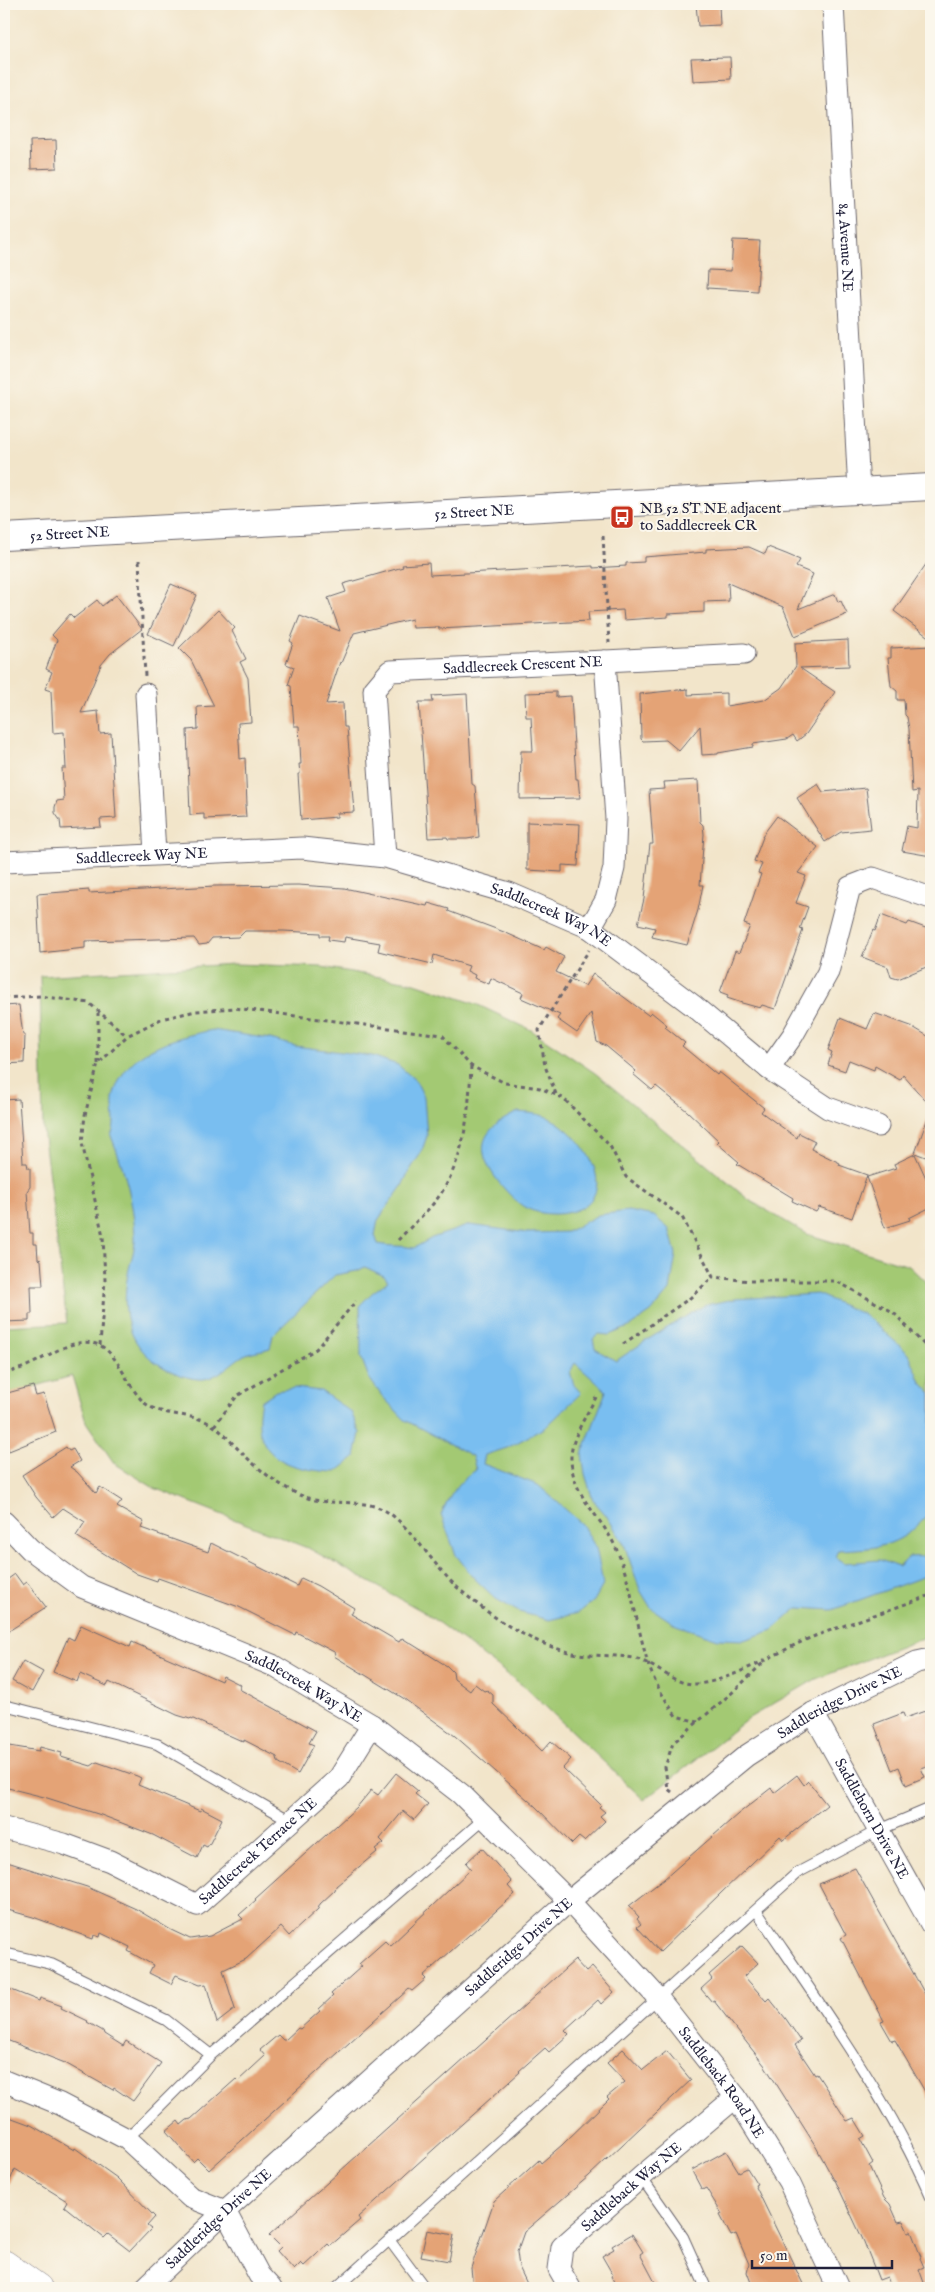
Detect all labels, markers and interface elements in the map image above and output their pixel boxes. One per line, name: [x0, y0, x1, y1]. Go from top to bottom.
street label: 84 Avenue NE: [834, 203, 857, 293]
place label: NB 52 ST NE adjacent to Saddlecreek CR: [640, 499, 781, 535]
street label: 52 Street NE: [434, 500, 515, 524]
bus stop icon: NB 52 ST NE adjacent to Saddlecreek CR: [609, 504, 635, 530]
street label: 52 Street NE: [30, 522, 110, 546]
street label: Saddlecreek Crescent NE: [442, 652, 603, 679]
street label: Saddlecreek Way NE: [76, 843, 208, 869]
street label: Saddlecreek Way NE: [488, 879, 615, 951]
street label: Saddlecreek Way NE: [242, 1646, 366, 1727]
street label: Saddleridge Drive NE: [774, 1662, 905, 1743]
street label: Saddlehorn Drive NE: [830, 1755, 913, 1883]
street label: Saddlecreek Terrace NE: [195, 1793, 321, 1909]
street label: Saddleridge Drive NE: [461, 1894, 577, 2000]
street label: Saddleback Road NE: [674, 2023, 768, 2142]
street label: Saddleback Way NE: [577, 2138, 686, 2236]
street label: Saddleridge Drive NE: [162, 2165, 276, 2273]
scale bar: [752, 2237, 892, 2269]
text: 50 m: [760, 2246, 788, 2265]

